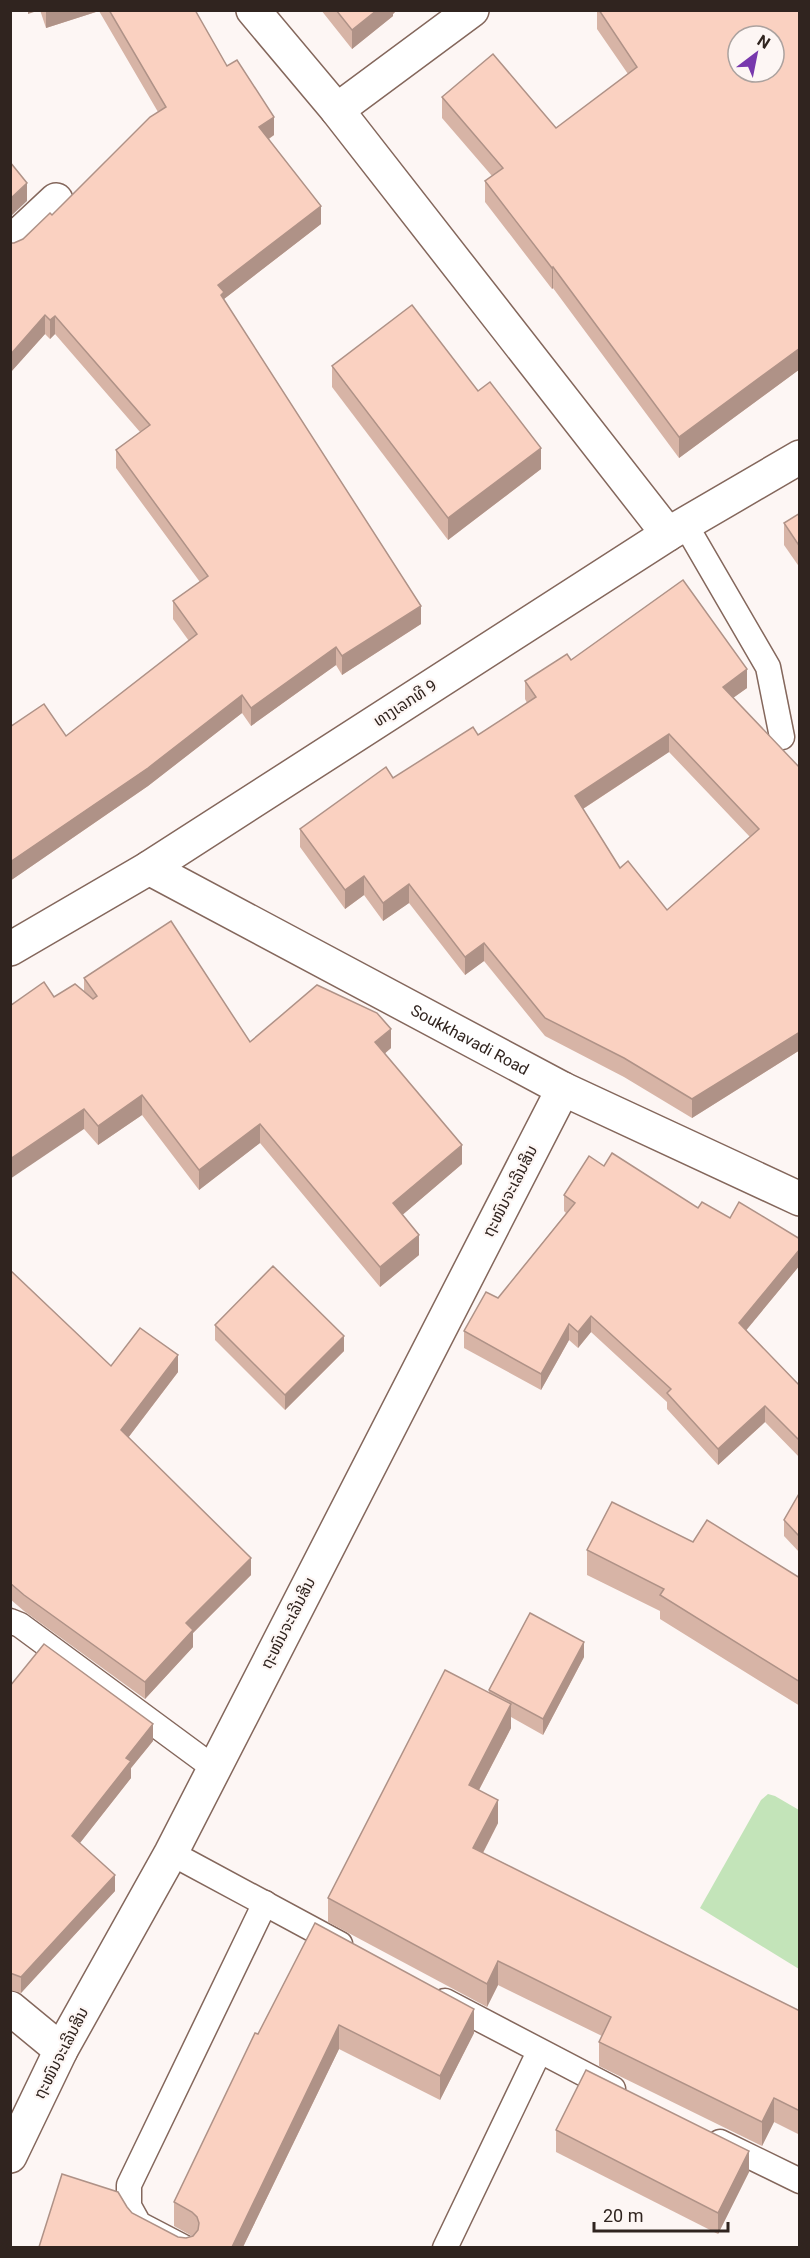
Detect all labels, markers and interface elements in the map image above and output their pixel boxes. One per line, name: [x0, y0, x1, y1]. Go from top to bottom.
north arrow: [726, 24, 786, 84]
text: N: [754, 31, 774, 53]
street label: ທາງເລກທີ 9: [370, 676, 440, 730]
street label: Soukkhavadi Road: [408, 1000, 532, 1079]
street label: ຖະໜົນຈະເລີນສິນ: [479, 1142, 541, 1240]
street label: ຖະໜົນຈະເລີນສິນ: [257, 1574, 319, 1672]
street label: ຖະໜົນຈະເລີນສິນ: [30, 2004, 92, 2102]
scale bar: [594, 2195, 728, 2233]
text: 20 m: [603, 2205, 643, 2226]

